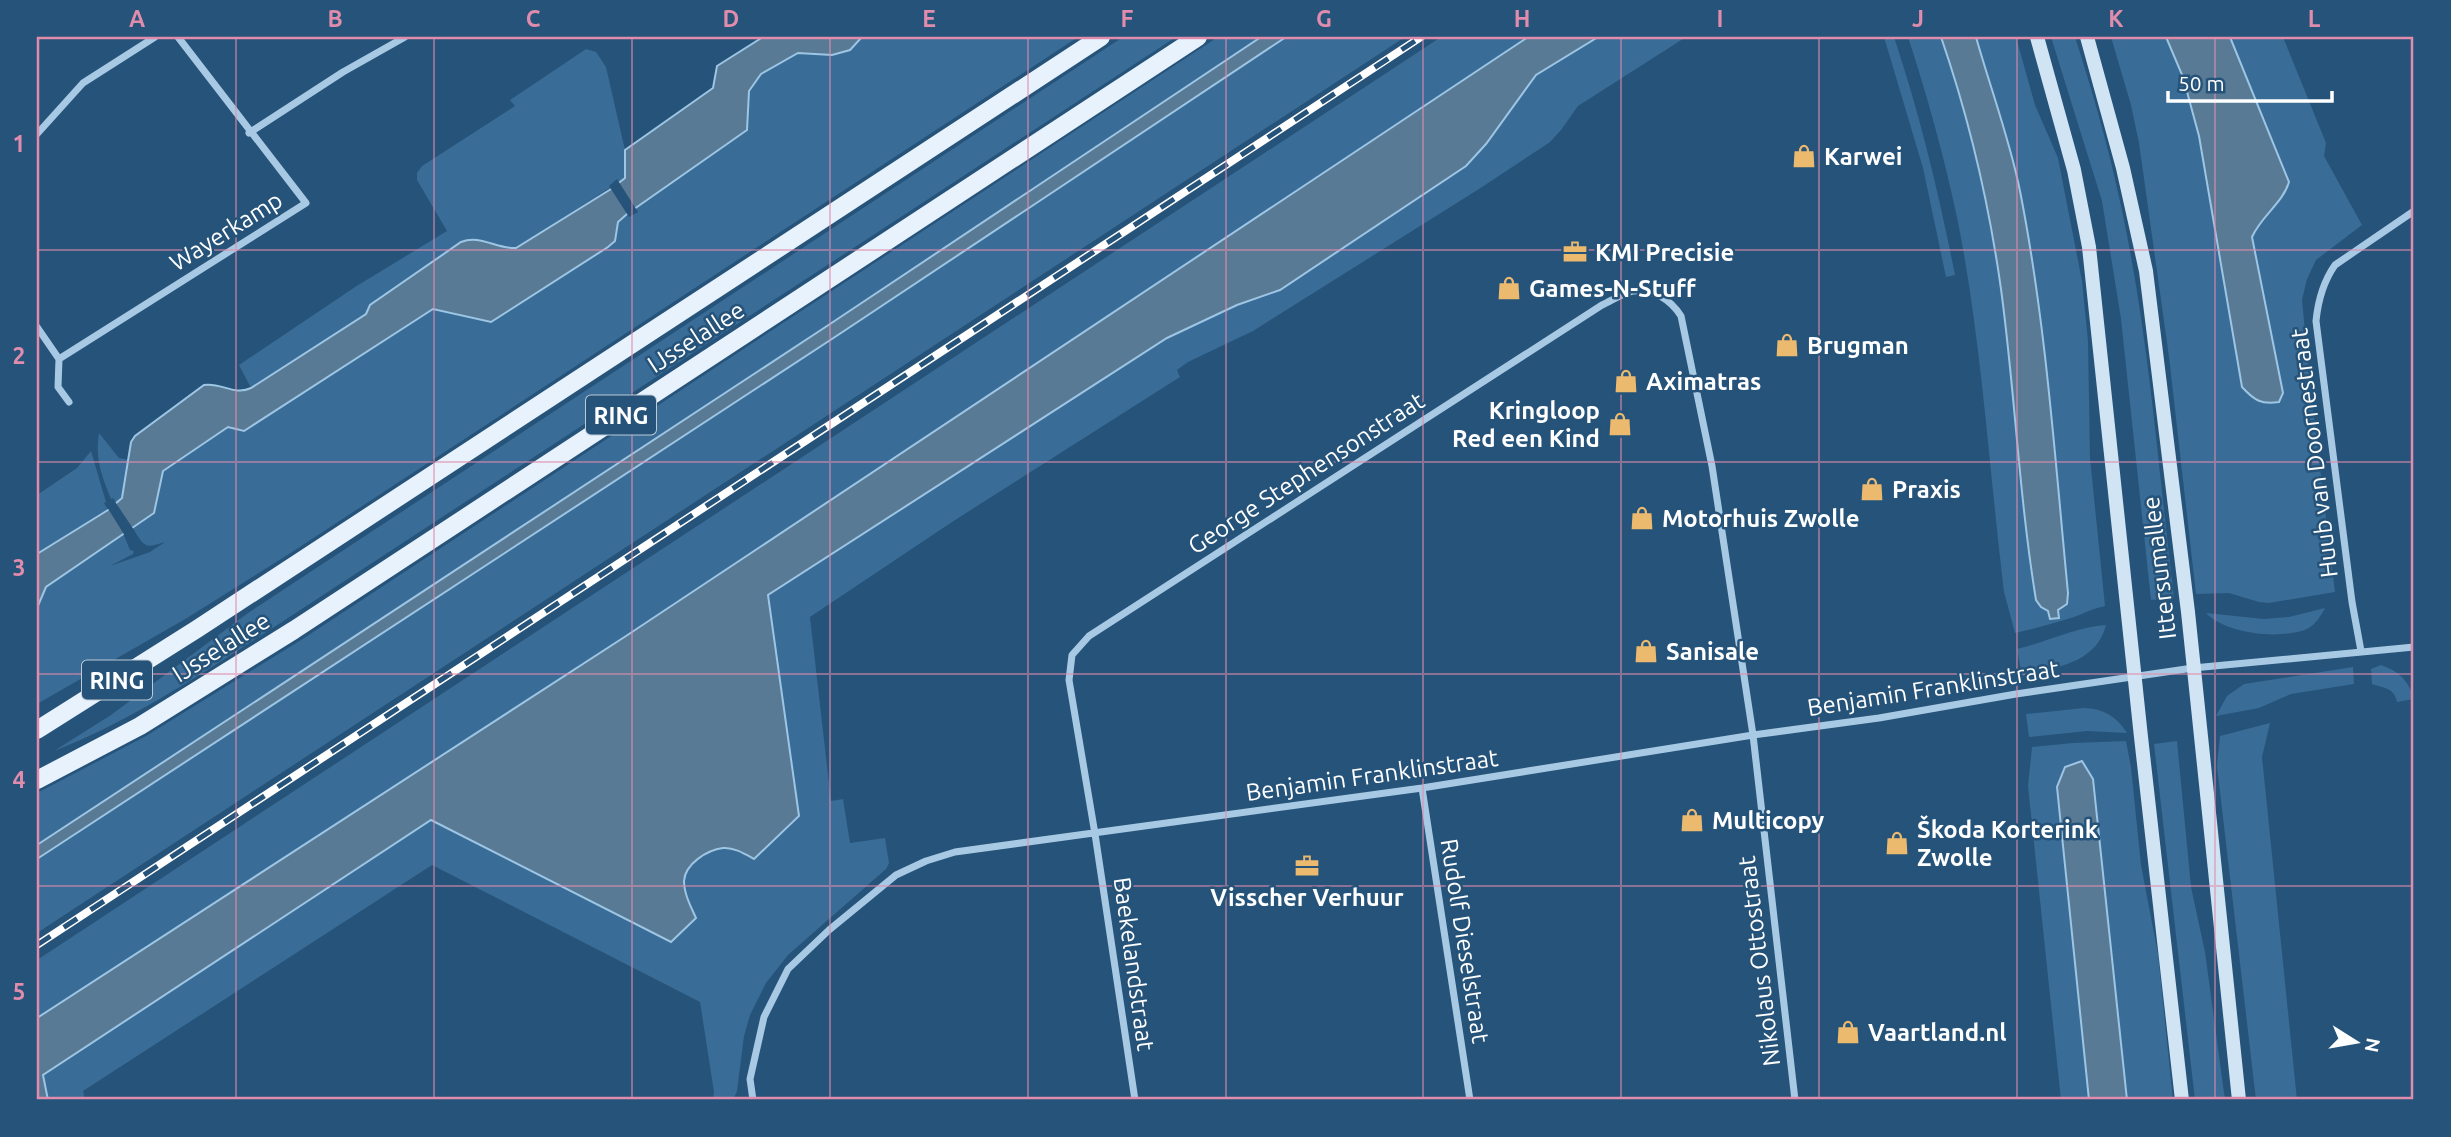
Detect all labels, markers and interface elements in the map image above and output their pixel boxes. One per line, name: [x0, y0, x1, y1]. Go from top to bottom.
text: A: [129, 6, 145, 31]
text: B: [327, 6, 343, 31]
text: C: [526, 6, 541, 31]
text: D: [723, 6, 739, 31]
text: E: [922, 6, 936, 31]
text: F: [1121, 6, 1134, 31]
text: G: [1316, 6, 1332, 31]
text: H: [1514, 6, 1530, 31]
text: I: [1717, 6, 1723, 31]
text: J: [1912, 6, 1924, 31]
text: K: [2108, 6, 2124, 31]
text: L: [2308, 6, 2321, 31]
scale bar: [2168, 60, 2332, 104]
text: 50 m: [2178, 71, 2225, 95]
text: 1: [13, 131, 25, 156]
shop icon: Karwei: [1790, 142, 1818, 170]
place label: Karwei: [1824, 143, 1902, 170]
street label: Wayerkamp: [165, 186, 287, 276]
office icon: KMI Precisie: [1561, 238, 1589, 266]
place label: KMI Precisie: [1595, 239, 1734, 266]
shop icon: Games-N-Stuff: [1495, 274, 1523, 302]
place label: Games-N-Stuff: [1529, 275, 1696, 302]
street label: IJsselallee: [643, 296, 749, 378]
street label: Huub van Doornestraat: [2285, 326, 2343, 579]
shop icon: Brugman: [1773, 331, 1801, 359]
place label: Brugman: [1807, 332, 1909, 359]
text: 2: [13, 343, 25, 368]
shop icon: Aximatras: [1612, 367, 1640, 395]
place label: Aximatras: [1646, 368, 1761, 395]
street label: George Stephensonstraat: [1183, 386, 1430, 559]
road number: RING: [586, 396, 656, 434]
place label: Kringloop Red een Kind: [1452, 397, 1600, 452]
shop icon: Kringloop Red een Kind: [1606, 410, 1634, 438]
shop icon: Praxis: [1858, 475, 1886, 503]
place label: Praxis: [1892, 476, 1961, 503]
street label: Ittersumallee: [2137, 495, 2181, 641]
shop icon: Motorhuis Zwolle: [1628, 504, 1656, 532]
place label: Motorhuis Zwolle: [1662, 505, 1860, 532]
text: 3: [13, 555, 25, 580]
street label: IJsselallee: [167, 606, 275, 688]
shop icon: Sanisale: [1632, 637, 1660, 665]
place label: Sanisale: [1666, 638, 1759, 665]
street label: Benjamin Franklinstraat: [1805, 655, 2061, 721]
road number: RING: [82, 660, 152, 700]
street label: Benjamin Franklinstraat: [1244, 744, 1500, 806]
text: 4: [13, 767, 26, 792]
shop icon: Multicopy: [1678, 806, 1706, 834]
place label: Multicopy: [1712, 807, 1825, 834]
place label: Škoda Korterink Zwolle: [1917, 815, 2099, 871]
shop icon: Škoda Korterink Zwolle: [1883, 829, 1911, 857]
street label: Rudolf Dieselstraat: [1436, 837, 1495, 1046]
office icon: Visscher Verhuur: [1293, 852, 1321, 880]
street label: Nikolaus Ottostraat: [1733, 854, 1785, 1068]
street label: Baekelandstraat: [1108, 875, 1160, 1053]
place label: Visscher Verhuur: [1210, 884, 1404, 911]
text: 5: [13, 979, 25, 1004]
north arrow: [2322, 1007, 2392, 1078]
shop icon: Vaartland.nl: [1834, 1018, 1862, 1046]
place label: Vaartland.nl: [1868, 1019, 2006, 1046]
text: N: [2361, 1036, 2385, 1054]

